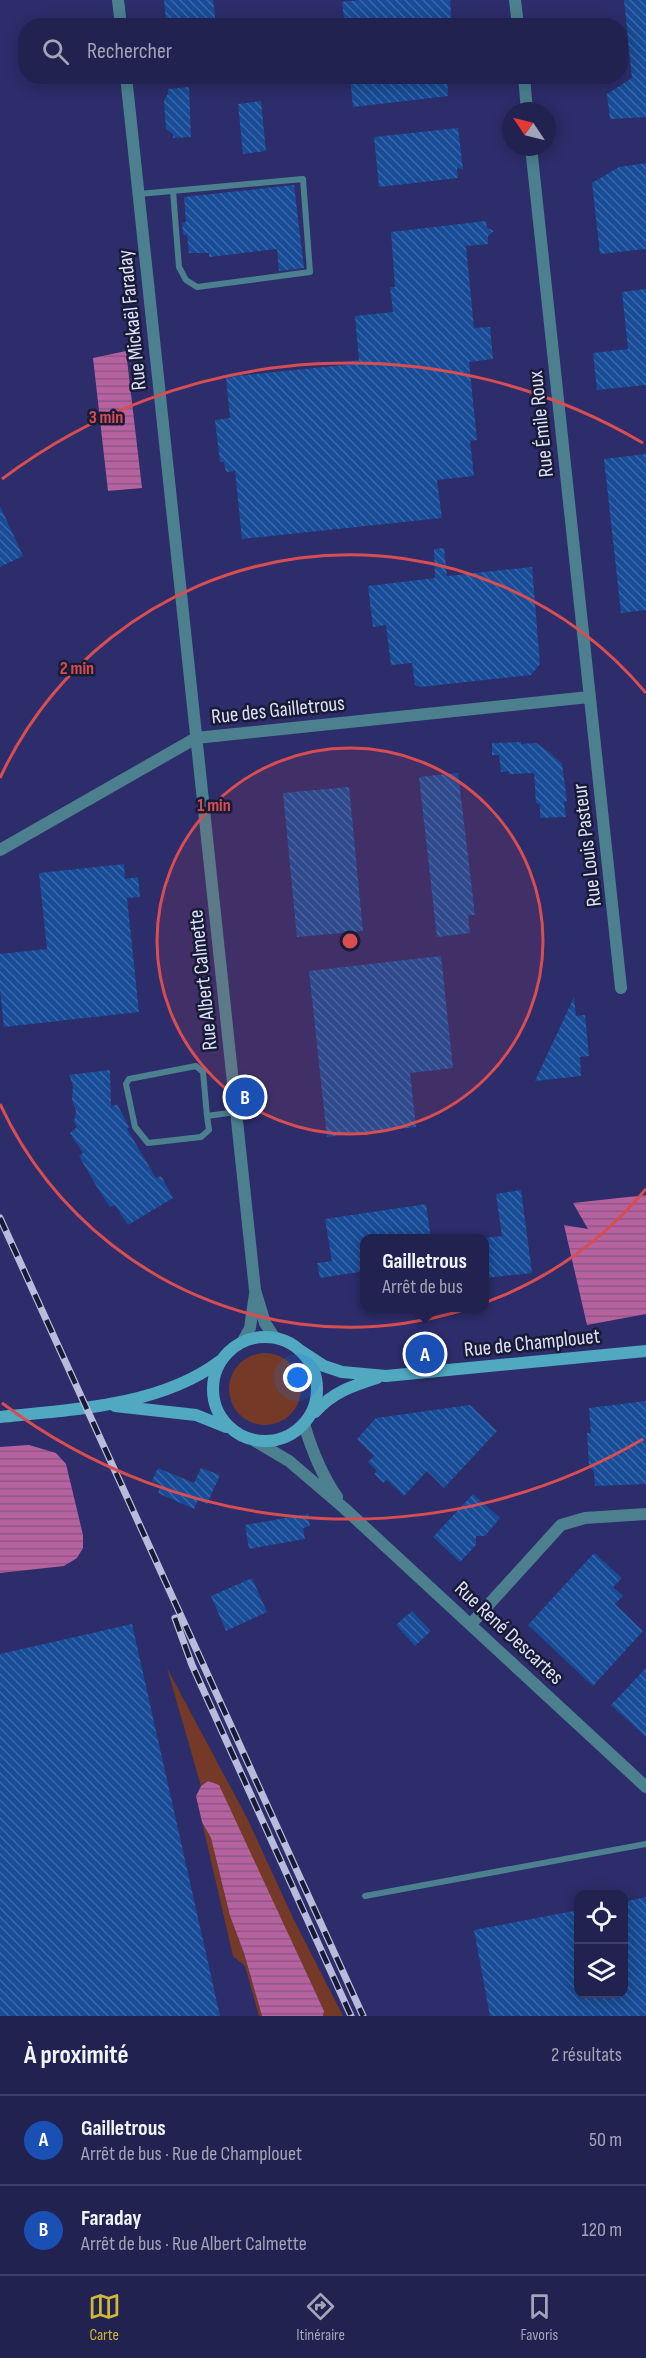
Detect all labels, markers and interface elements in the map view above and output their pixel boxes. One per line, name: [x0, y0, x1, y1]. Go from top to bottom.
search box: [18, 18, 628, 84]
icon: search: [39, 35, 72, 68]
text: Rechercher: [87, 38, 172, 65]
north arrow: [502, 102, 556, 156]
street label: Rue Mickaël Faraday: [112, 249, 152, 391]
street label: Rue Émile Roux: [523, 369, 559, 478]
text: 3 min: [89, 407, 123, 428]
text: 2 min: [60, 658, 94, 679]
street label: Rue des Gailletrous: [210, 691, 346, 729]
street label: Rue Louis Pasteur: [567, 782, 607, 908]
text: 1 min: [197, 795, 231, 816]
street label: Rue Albert Calmette: [183, 908, 223, 1052]
centre of rings: [340, 931, 360, 951]
pin: B: [226, 1074, 264, 1120]
popup: [360, 1234, 489, 1312]
text: Gailletrous: [382, 1248, 467, 1275]
text: Arrêt de bus: [382, 1275, 463, 1299]
street label: Rue de Champlouet: [463, 1323, 601, 1363]
pin: A: [406, 1332, 444, 1376]
your location: [283, 1363, 312, 1392]
street label: Rue René Descartes: [449, 1576, 569, 1690]
map controls: [574, 1890, 628, 1998]
button: locate: [574, 1890, 628, 1944]
button: layers: [574, 1944, 628, 1998]
text: À proximité: [24, 2040, 129, 2071]
text: 2 résultats: [551, 2043, 622, 2067]
text: Gailletrous: [81, 2115, 166, 2142]
text: A: [39, 2128, 48, 2152]
text: 50 m: [589, 2128, 622, 2152]
text: Arrêt de bus · Rue de Champlouet: [81, 2142, 302, 2166]
text: Faraday: [81, 2205, 142, 2232]
text: B: [39, 2218, 48, 2242]
text: 120 m: [582, 2218, 622, 2242]
text: Arrêt de bus · Rue Albert Calmette: [81, 2232, 307, 2256]
tab: Carte: [88, 2290, 121, 2345]
tab: Itinéraire: [296, 2290, 345, 2345]
tab: Favoris: [520, 2290, 558, 2345]

